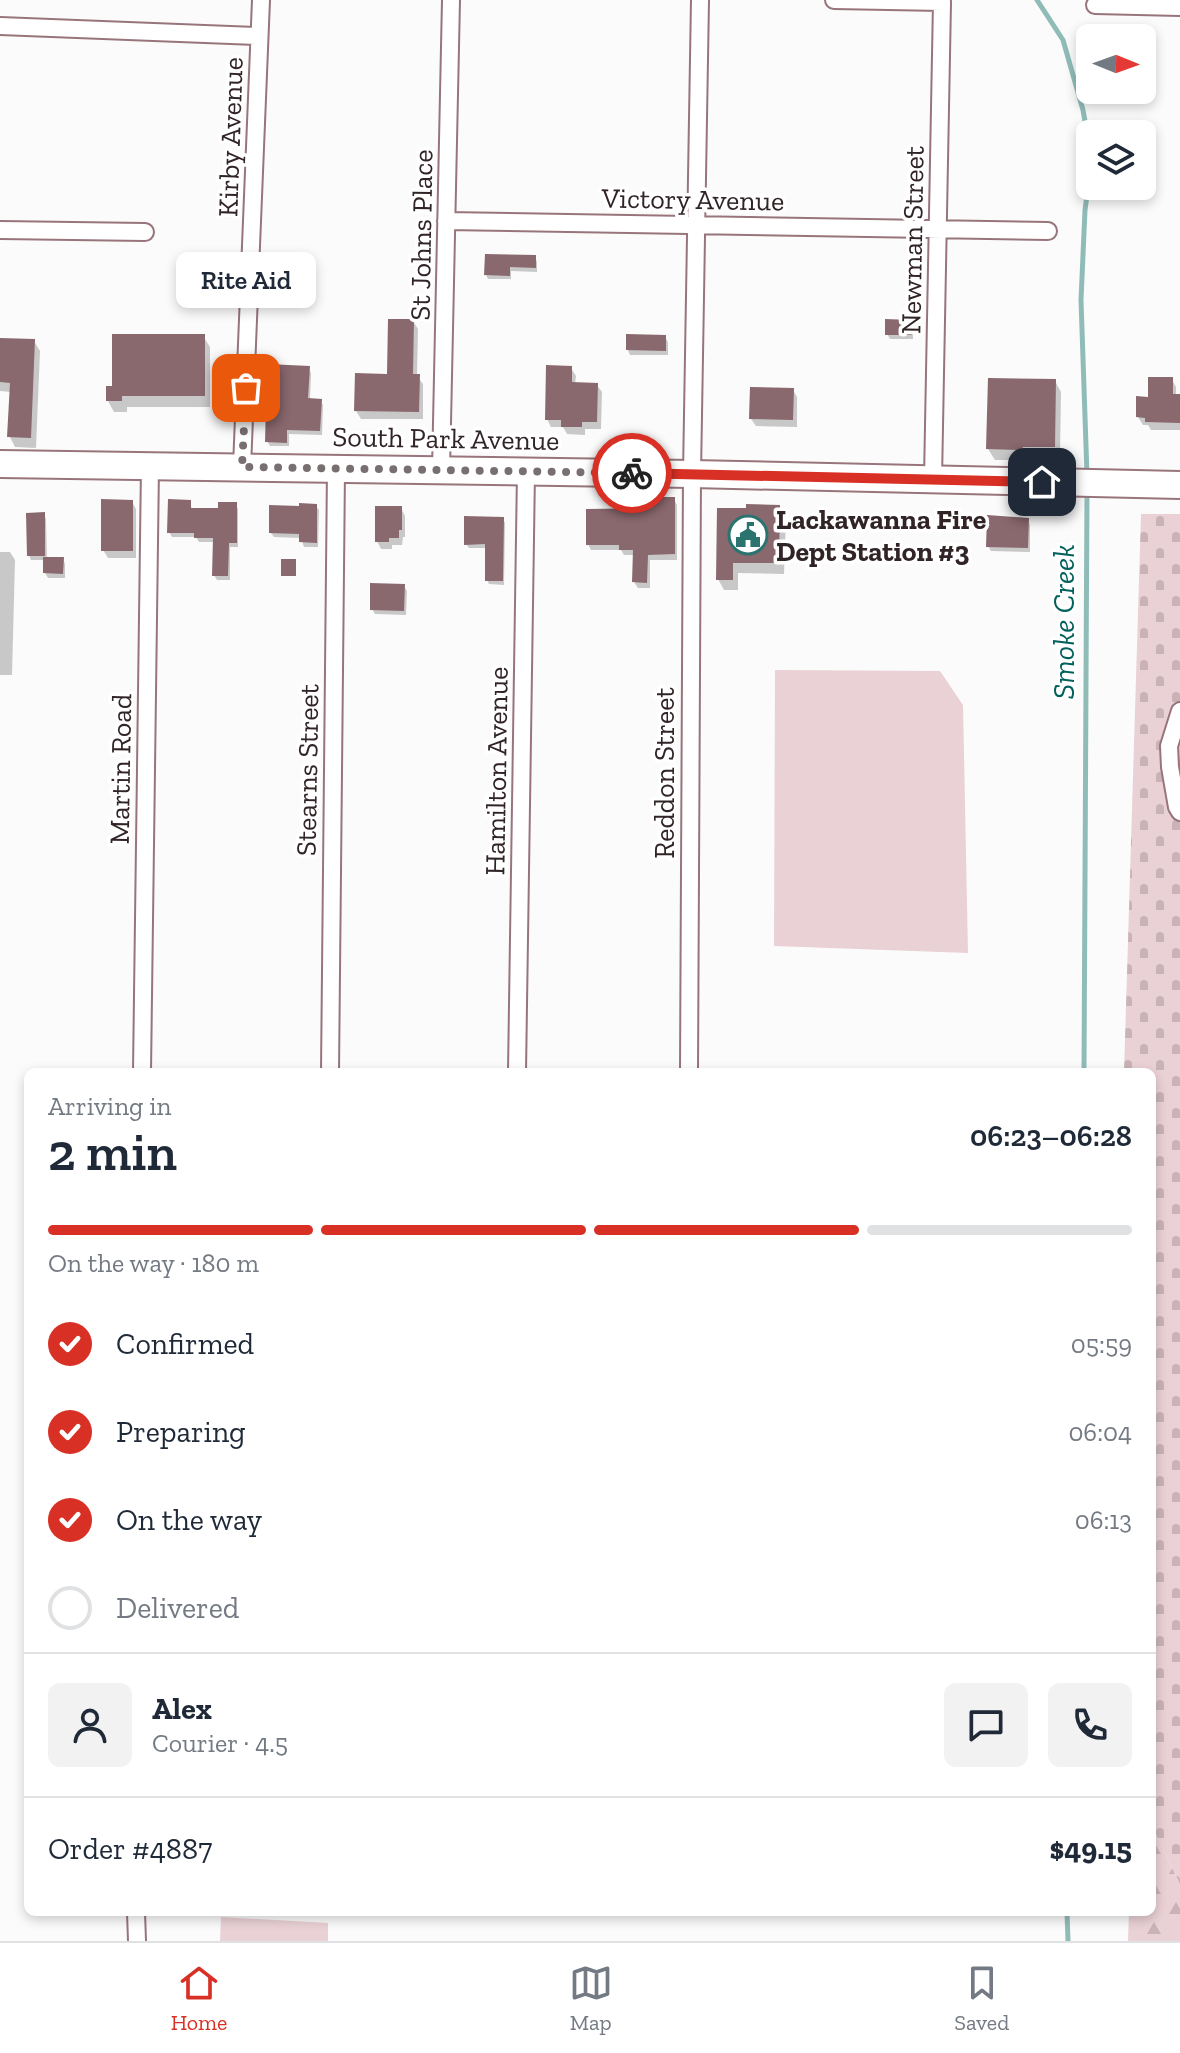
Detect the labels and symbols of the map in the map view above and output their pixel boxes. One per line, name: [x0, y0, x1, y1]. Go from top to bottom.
north arrow: [1076, 24, 1156, 104]
street label: Kirby Avenue: [211, 57, 250, 218]
street label: Newman Street: [894, 145, 931, 334]
street label: St Johns Place: [404, 149, 439, 321]
street label: Victory Avenue: [600, 181, 785, 218]
callout: Rite Aid: [176, 252, 316, 308]
pin: [212, 354, 280, 422]
street label: South Park Avenue: [332, 420, 560, 457]
courier: [592, 433, 672, 513]
pin: [1008, 448, 1076, 516]
place label: Lackawanna Fire Dept Station #3: [776, 503, 986, 568]
public building icon: Lackawanna Fire Dept Station #3: [727, 514, 769, 556]
water label: Smoke Creek: [1046, 544, 1082, 700]
street label: Hamilton Avenue: [478, 666, 515, 876]
street label: Stearns Street: [289, 683, 326, 856]
street label: Reddon Street: [648, 687, 681, 859]
street label: Martin Road: [103, 693, 138, 845]

